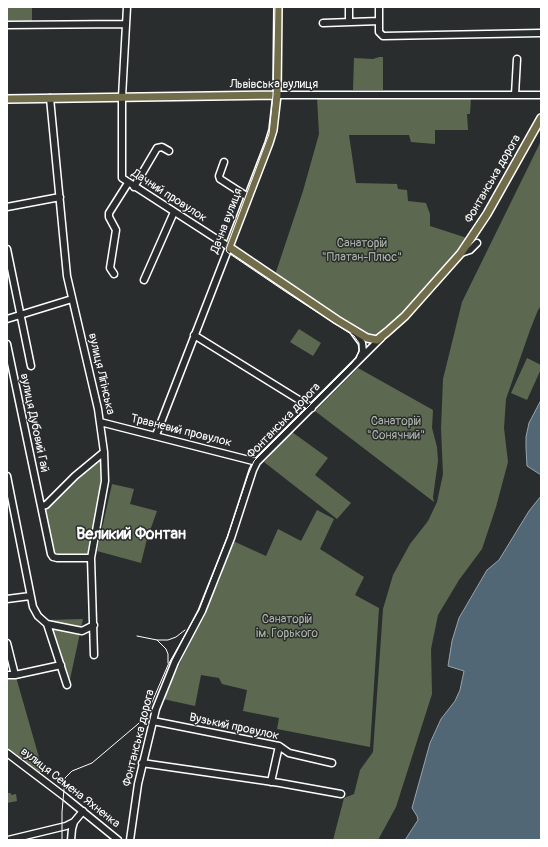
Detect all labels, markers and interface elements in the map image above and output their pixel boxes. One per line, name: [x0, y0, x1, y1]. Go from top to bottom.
street label: Львівська вулиця: [230, 78, 318, 92]
street label: Фонтанська дорога: [462, 132, 524, 226]
street label: Дачний провулок: [129, 166, 209, 226]
street label: Дачна вулиця: [208, 186, 246, 256]
park label: Санаторій "Платан-Плюс": [322, 237, 402, 265]
street label: вулиця Лігінська: [85, 332, 117, 416]
street label: вулиця Дубовий Гай: [16, 372, 52, 474]
street label: Фонтанська дорога: [244, 380, 324, 462]
street label: Травневий провулок: [129, 411, 233, 451]
park label: Санаторій "Сонячний": [367, 415, 425, 443]
district label: Великий Фонтан: [76, 525, 186, 545]
park label: Cанаторій ім. Горького: [256, 613, 318, 641]
street label: Фонтанська дорога: [120, 688, 158, 788]
street label: Вузький провулок: [188, 710, 280, 744]
street label: вулиця Семена Яхненка: [17, 745, 123, 831]

